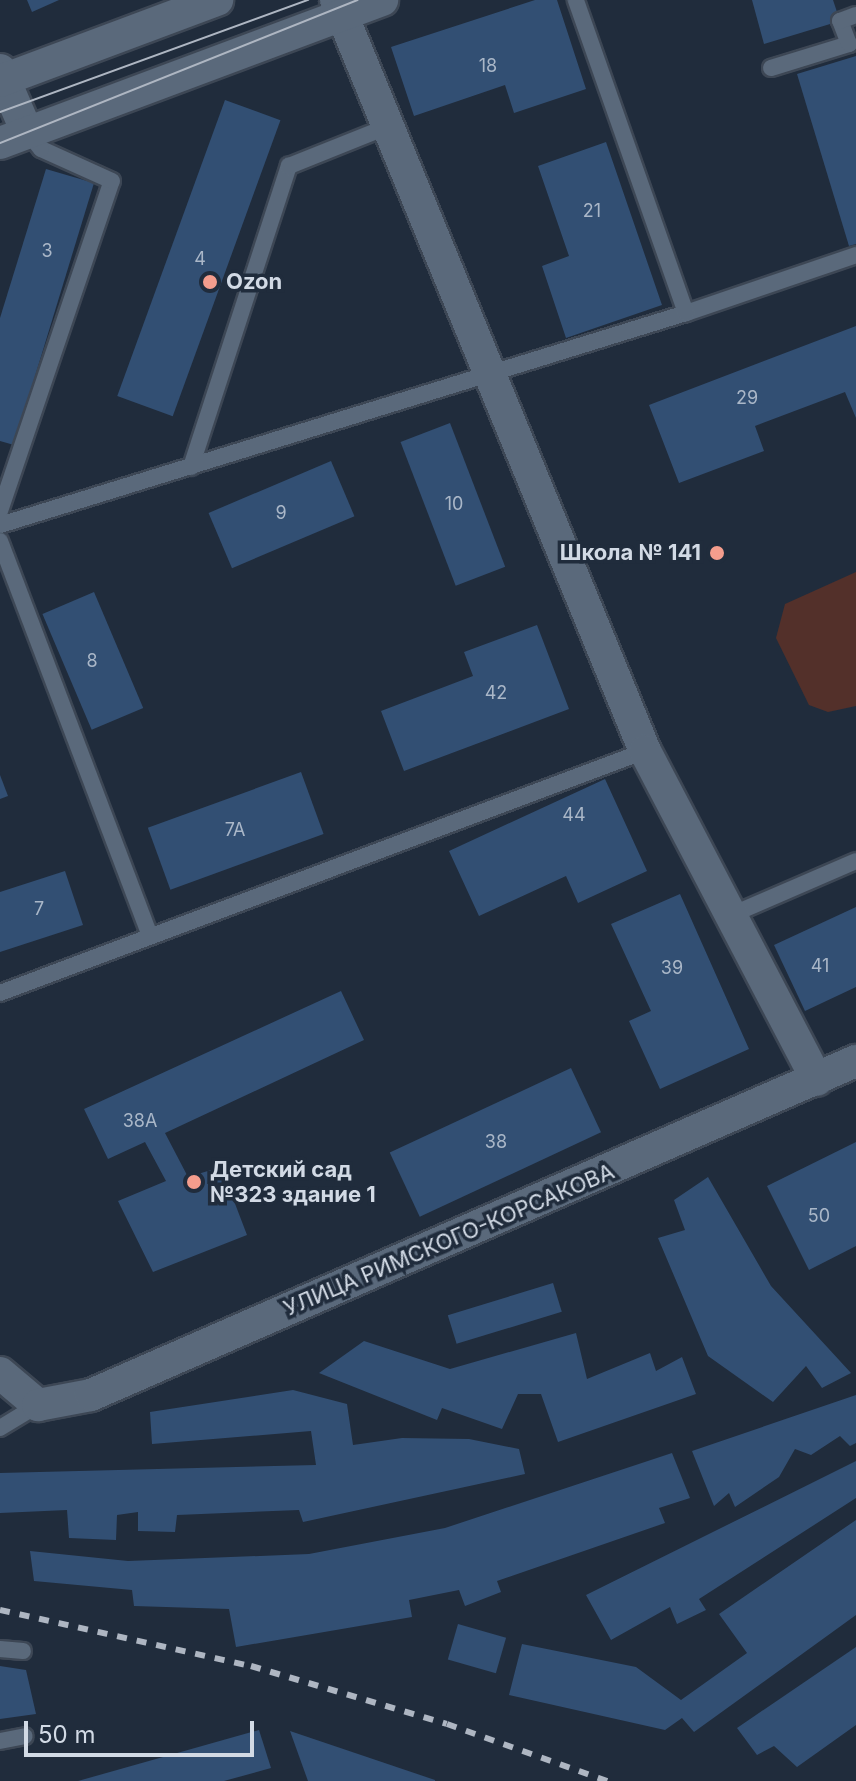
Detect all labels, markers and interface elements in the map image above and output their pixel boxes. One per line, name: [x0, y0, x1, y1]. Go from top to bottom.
house number: 18: [479, 55, 497, 77]
house number: 21: [583, 200, 601, 222]
house number: 3: [41, 240, 53, 262]
house number: 4: [194, 248, 206, 270]
place label: Ozon: [226, 269, 282, 295]
marker: Ozon: [201, 273, 219, 291]
house number: 29: [736, 387, 758, 409]
house number: 10: [445, 493, 463, 515]
house number: 9: [275, 502, 287, 524]
place label: Школа № 141: [560, 540, 701, 566]
marker: Школа № 141: [708, 544, 726, 562]
house number: 8: [86, 650, 98, 672]
house number: 42: [485, 682, 507, 704]
house number: 44: [562, 804, 586, 826]
house number: 7А: [225, 819, 245, 841]
house number: 7: [34, 898, 44, 920]
house number: 41: [811, 955, 829, 977]
house number: 39: [661, 957, 683, 979]
house number: 38А: [123, 1110, 157, 1132]
house number: 38: [485, 1131, 507, 1153]
place label: Детский сад №323 здание 1: [210, 1156, 376, 1208]
street label: УЛИЦА РИМСКОГО-КОРСАКОВА: [280, 1158, 618, 1322]
marker: Детский сад №323 здание 1: [185, 1173, 203, 1191]
house number: 50: [808, 1205, 830, 1227]
scale bar: [28, 1705, 258, 1755]
text: 50 m: [38, 1720, 96, 1749]

